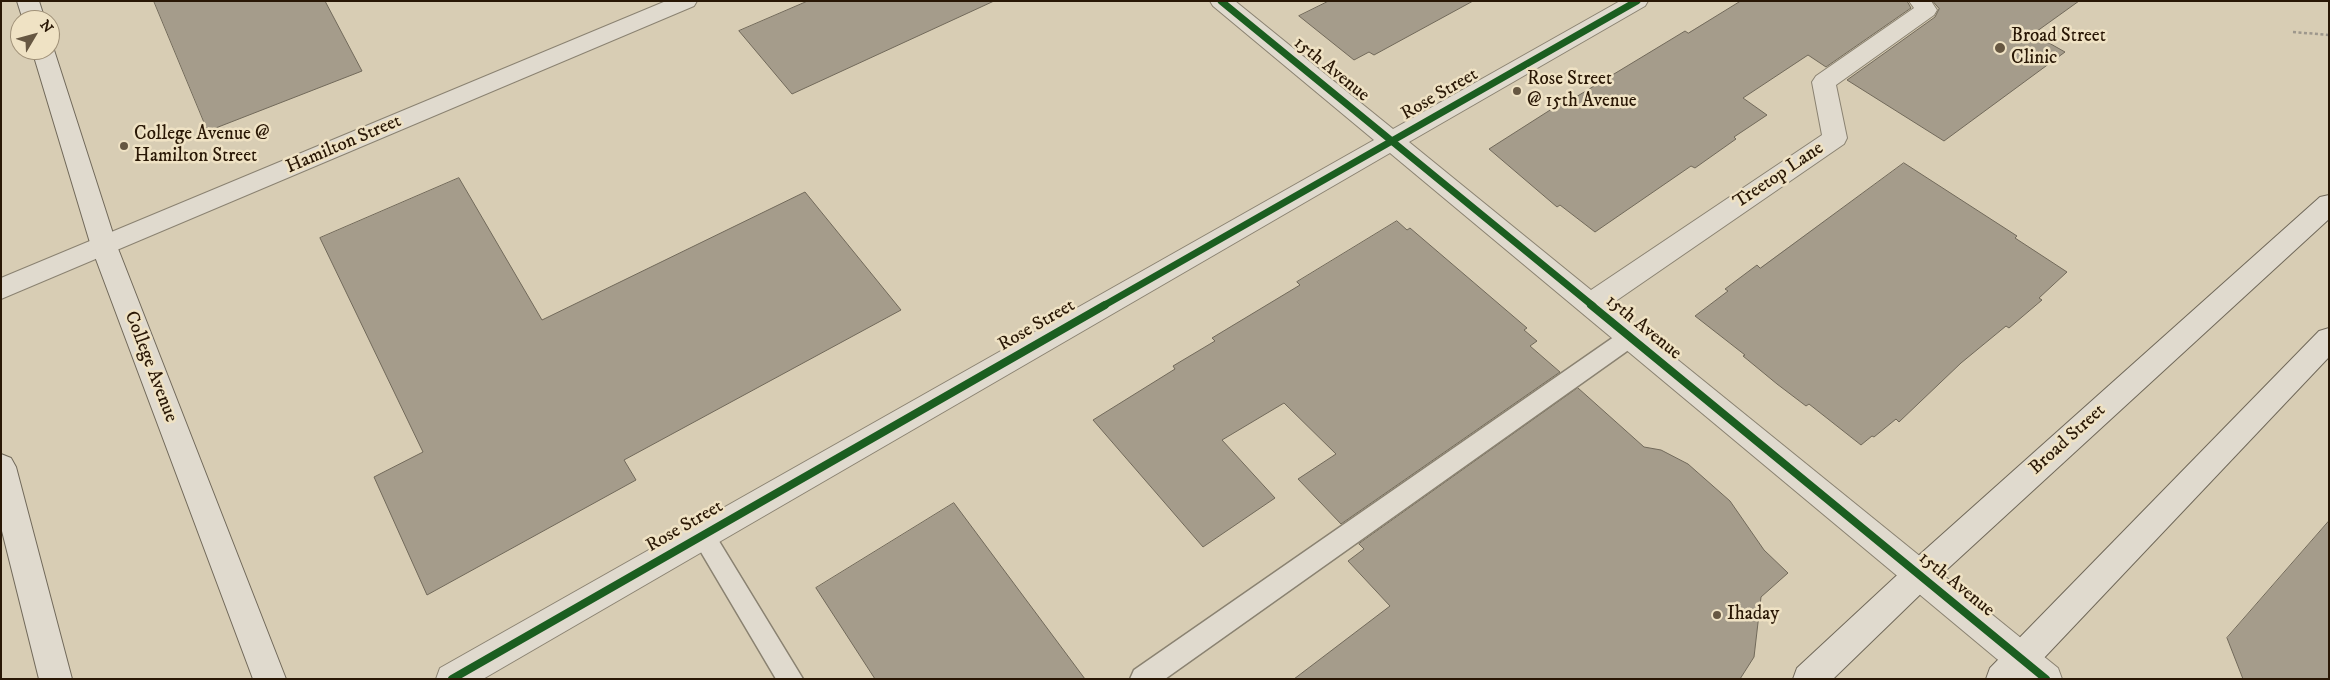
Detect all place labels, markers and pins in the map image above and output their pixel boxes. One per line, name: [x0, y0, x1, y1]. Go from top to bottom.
place label: Broad Street Clinic: [2011, 26, 2106, 70]
marker: Broad Street Clinic: [1993, 41, 2007, 55]
place label: Rose Street @ 15th Avenue: [1527, 69, 1637, 113]
marker: Rose Street @ 15th Avenue: [1511, 85, 1523, 97]
place label: College Avenue @ Hamilton Street: [134, 124, 269, 168]
marker: College Avenue @ Hamilton Street: [118, 140, 130, 152]
place label: Ihaday: [1727, 604, 1779, 626]
marker: Ihaday: [1711, 609, 1723, 621]

